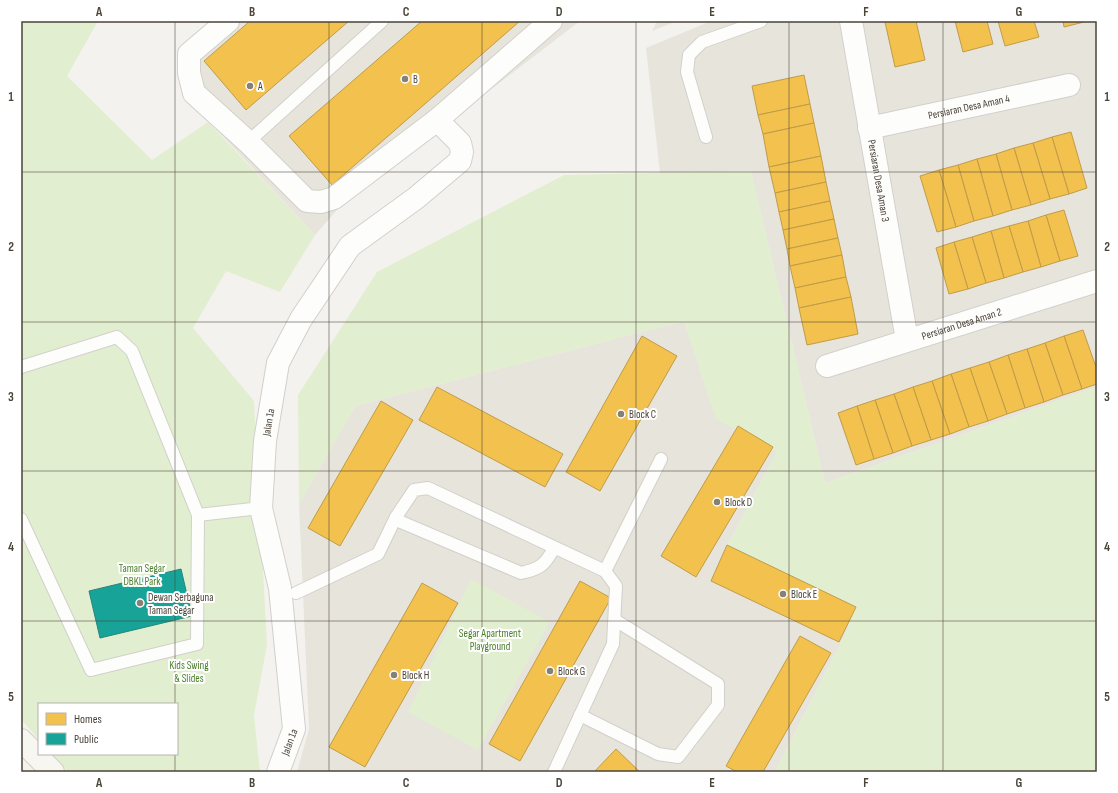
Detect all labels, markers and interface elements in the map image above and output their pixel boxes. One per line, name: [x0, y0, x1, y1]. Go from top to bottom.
text: A: [95, 4, 103, 20]
text: B: [249, 4, 255, 20]
text: C: [403, 4, 410, 20]
text: D: [556, 4, 563, 20]
text: E: [709, 4, 715, 20]
text: F: [863, 4, 869, 20]
text: G: [1016, 4, 1023, 20]
place label: B: [413, 73, 418, 86]
marker: B: [400, 74, 410, 84]
place label: A: [257, 80, 263, 93]
marker: A: [245, 81, 255, 91]
text: 1: [8, 89, 14, 105]
text: 1: [1104, 89, 1110, 105]
street label: Persiaran Desa Aman 4: [927, 92, 1011, 122]
street label: Persiaran Desa Aman 3: [865, 139, 892, 223]
text: 2: [8, 239, 14, 255]
text: 2: [1104, 239, 1110, 255]
street label: Persiaran Desa Aman 2: [920, 305, 1004, 343]
text: 3: [8, 389, 14, 405]
text: 3: [1104, 389, 1110, 405]
street label: Jalan 1a: [260, 408, 277, 438]
place label: Block C: [629, 408, 656, 421]
marker: Block C: [616, 409, 626, 419]
place label: Block D: [725, 496, 752, 509]
marker: Block D: [712, 497, 722, 507]
text: 4: [8, 539, 14, 555]
text: 4: [1104, 539, 1110, 555]
park label: Taman Segar DBKL Park: [119, 562, 165, 588]
place label: Block E: [791, 588, 817, 601]
marker: Block E: [778, 589, 788, 599]
place label: Dewan Serbaguna Taman Segar: [148, 591, 214, 617]
marker: Dewan Serbaguna Taman Segar: [135, 598, 145, 608]
park label: Segar Apartment Playground: [459, 627, 522, 653]
park label: Kids Swing & Slides: [169, 659, 209, 685]
place label: Block G: [558, 665, 585, 678]
marker: Block G: [545, 666, 555, 676]
place label: Block H: [402, 669, 429, 682]
marker: Block H: [389, 670, 399, 680]
text: 5: [8, 689, 14, 705]
text: 5: [1104, 689, 1110, 705]
legend: [38, 703, 178, 755]
text: Homes: [74, 712, 102, 727]
street label: Jalan 1a: [278, 727, 301, 758]
text: Public: [74, 732, 99, 747]
text: A: [95, 775, 103, 791]
text: B: [249, 775, 255, 791]
text: C: [403, 775, 410, 791]
text: D: [556, 775, 563, 791]
text: E: [709, 775, 715, 791]
text: F: [863, 775, 869, 791]
text: G: [1016, 775, 1023, 791]

